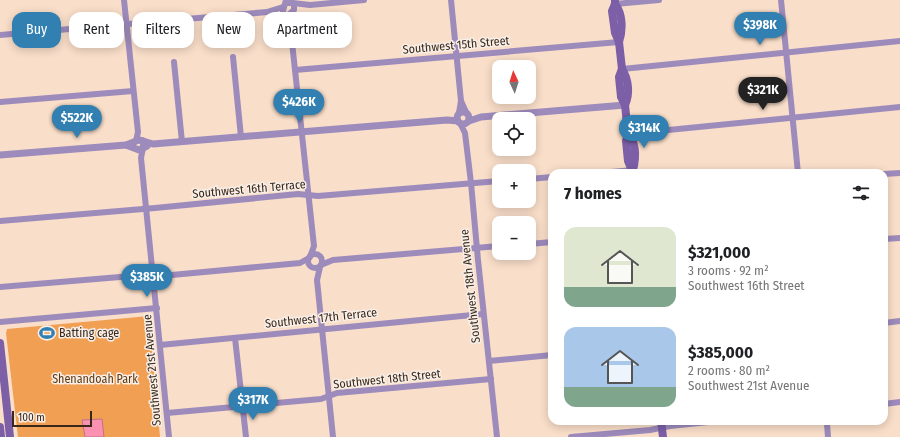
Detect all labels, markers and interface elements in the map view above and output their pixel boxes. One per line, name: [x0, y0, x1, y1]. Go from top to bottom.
chip: Buy: [12, 12, 61, 48]
chip: Rent: [69, 12, 124, 48]
chip: Filters: [132, 12, 194, 48]
chip: New: [202, 12, 255, 48]
chip: Apartment: [263, 12, 352, 48]
pin: $398K: [732, 12, 788, 46]
text: $398K: [743, 17, 777, 32]
street label: Southwest 15th Street: [402, 33, 510, 57]
north arrow: [492, 60, 536, 104]
map controls: [492, 60, 536, 260]
pin: $321K: [735, 77, 791, 111]
text: $321K: [747, 82, 779, 97]
pin: $426K: [271, 89, 327, 123]
text: $426K: [282, 94, 316, 109]
pin: $522K: [49, 105, 105, 139]
text: $522K: [61, 110, 93, 125]
button: locate: [492, 112, 536, 156]
pin: $314K: [616, 115, 672, 149]
text: $314K: [628, 120, 660, 135]
button: +: [492, 164, 536, 208]
street label: Southwest 16th Terrace: [192, 177, 306, 201]
icon: filters: [850, 182, 872, 204]
text: 7 homes: [564, 183, 622, 204]
button: −: [492, 216, 536, 260]
street label: Southwest 18th Avenue: [457, 228, 483, 344]
text: $321,000: [688, 242, 751, 263]
icon: home: [596, 243, 644, 291]
text: 3 rooms · 92 m²: [688, 263, 769, 278]
pin: $385K: [119, 264, 175, 298]
text: $385K: [130, 269, 164, 284]
text: Southwest 16th Street: [688, 278, 805, 293]
street label: Southwest 17th Terrace: [264, 305, 378, 331]
street label: Southwest 21st Avenue: [140, 313, 164, 426]
sports icon: Batting cage: [38, 324, 56, 342]
place label: Batting cage: [59, 326, 119, 340]
text: $385,000: [688, 342, 753, 363]
icon: home: [596, 343, 644, 391]
text: 2 rooms · 80 m²: [688, 363, 770, 378]
street label: Southwest 18th Street: [333, 366, 441, 392]
park label: Shenandoah Park: [52, 372, 138, 386]
text: Southwest 21st Avenue: [688, 378, 809, 393]
pin: $317K: [225, 387, 281, 421]
text: $317K: [238, 392, 268, 407]
scale bar: [12, 409, 92, 428]
text: 100 m: [18, 411, 45, 424]

